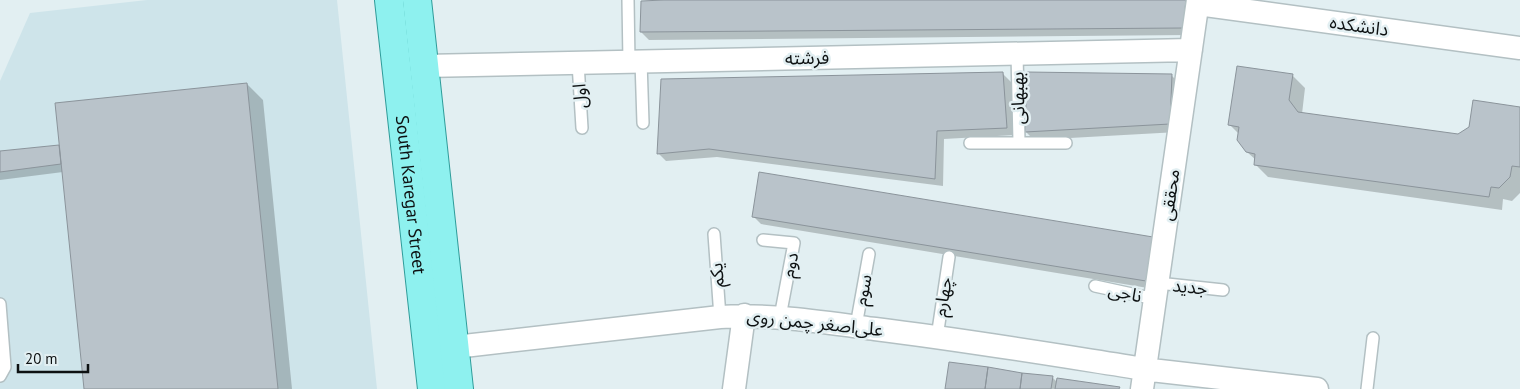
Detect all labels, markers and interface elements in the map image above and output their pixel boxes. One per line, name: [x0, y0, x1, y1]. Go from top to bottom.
street label: دانشکده: [1328, 10, 1390, 41]
street label: فرشته: [785, 46, 829, 69]
street label: بهبهانی: [1006, 72, 1029, 125]
street label: اول: [567, 83, 592, 109]
street label: South Karegar Street: [391, 114, 431, 275]
street label: محققی: [1154, 168, 1185, 222]
street label: دوم: [776, 250, 806, 280]
street label: یکم: [704, 262, 731, 288]
street label: سوم: [848, 272, 880, 308]
street label: جدید: [1171, 273, 1209, 300]
street label: چهارم: [928, 276, 960, 319]
street label: ناجی: [1106, 278, 1144, 307]
street label: علی‌اصغر چمن روی: [746, 304, 884, 341]
scale bar: [18, 342, 88, 374]
text: 20 m: [25, 349, 58, 368]

